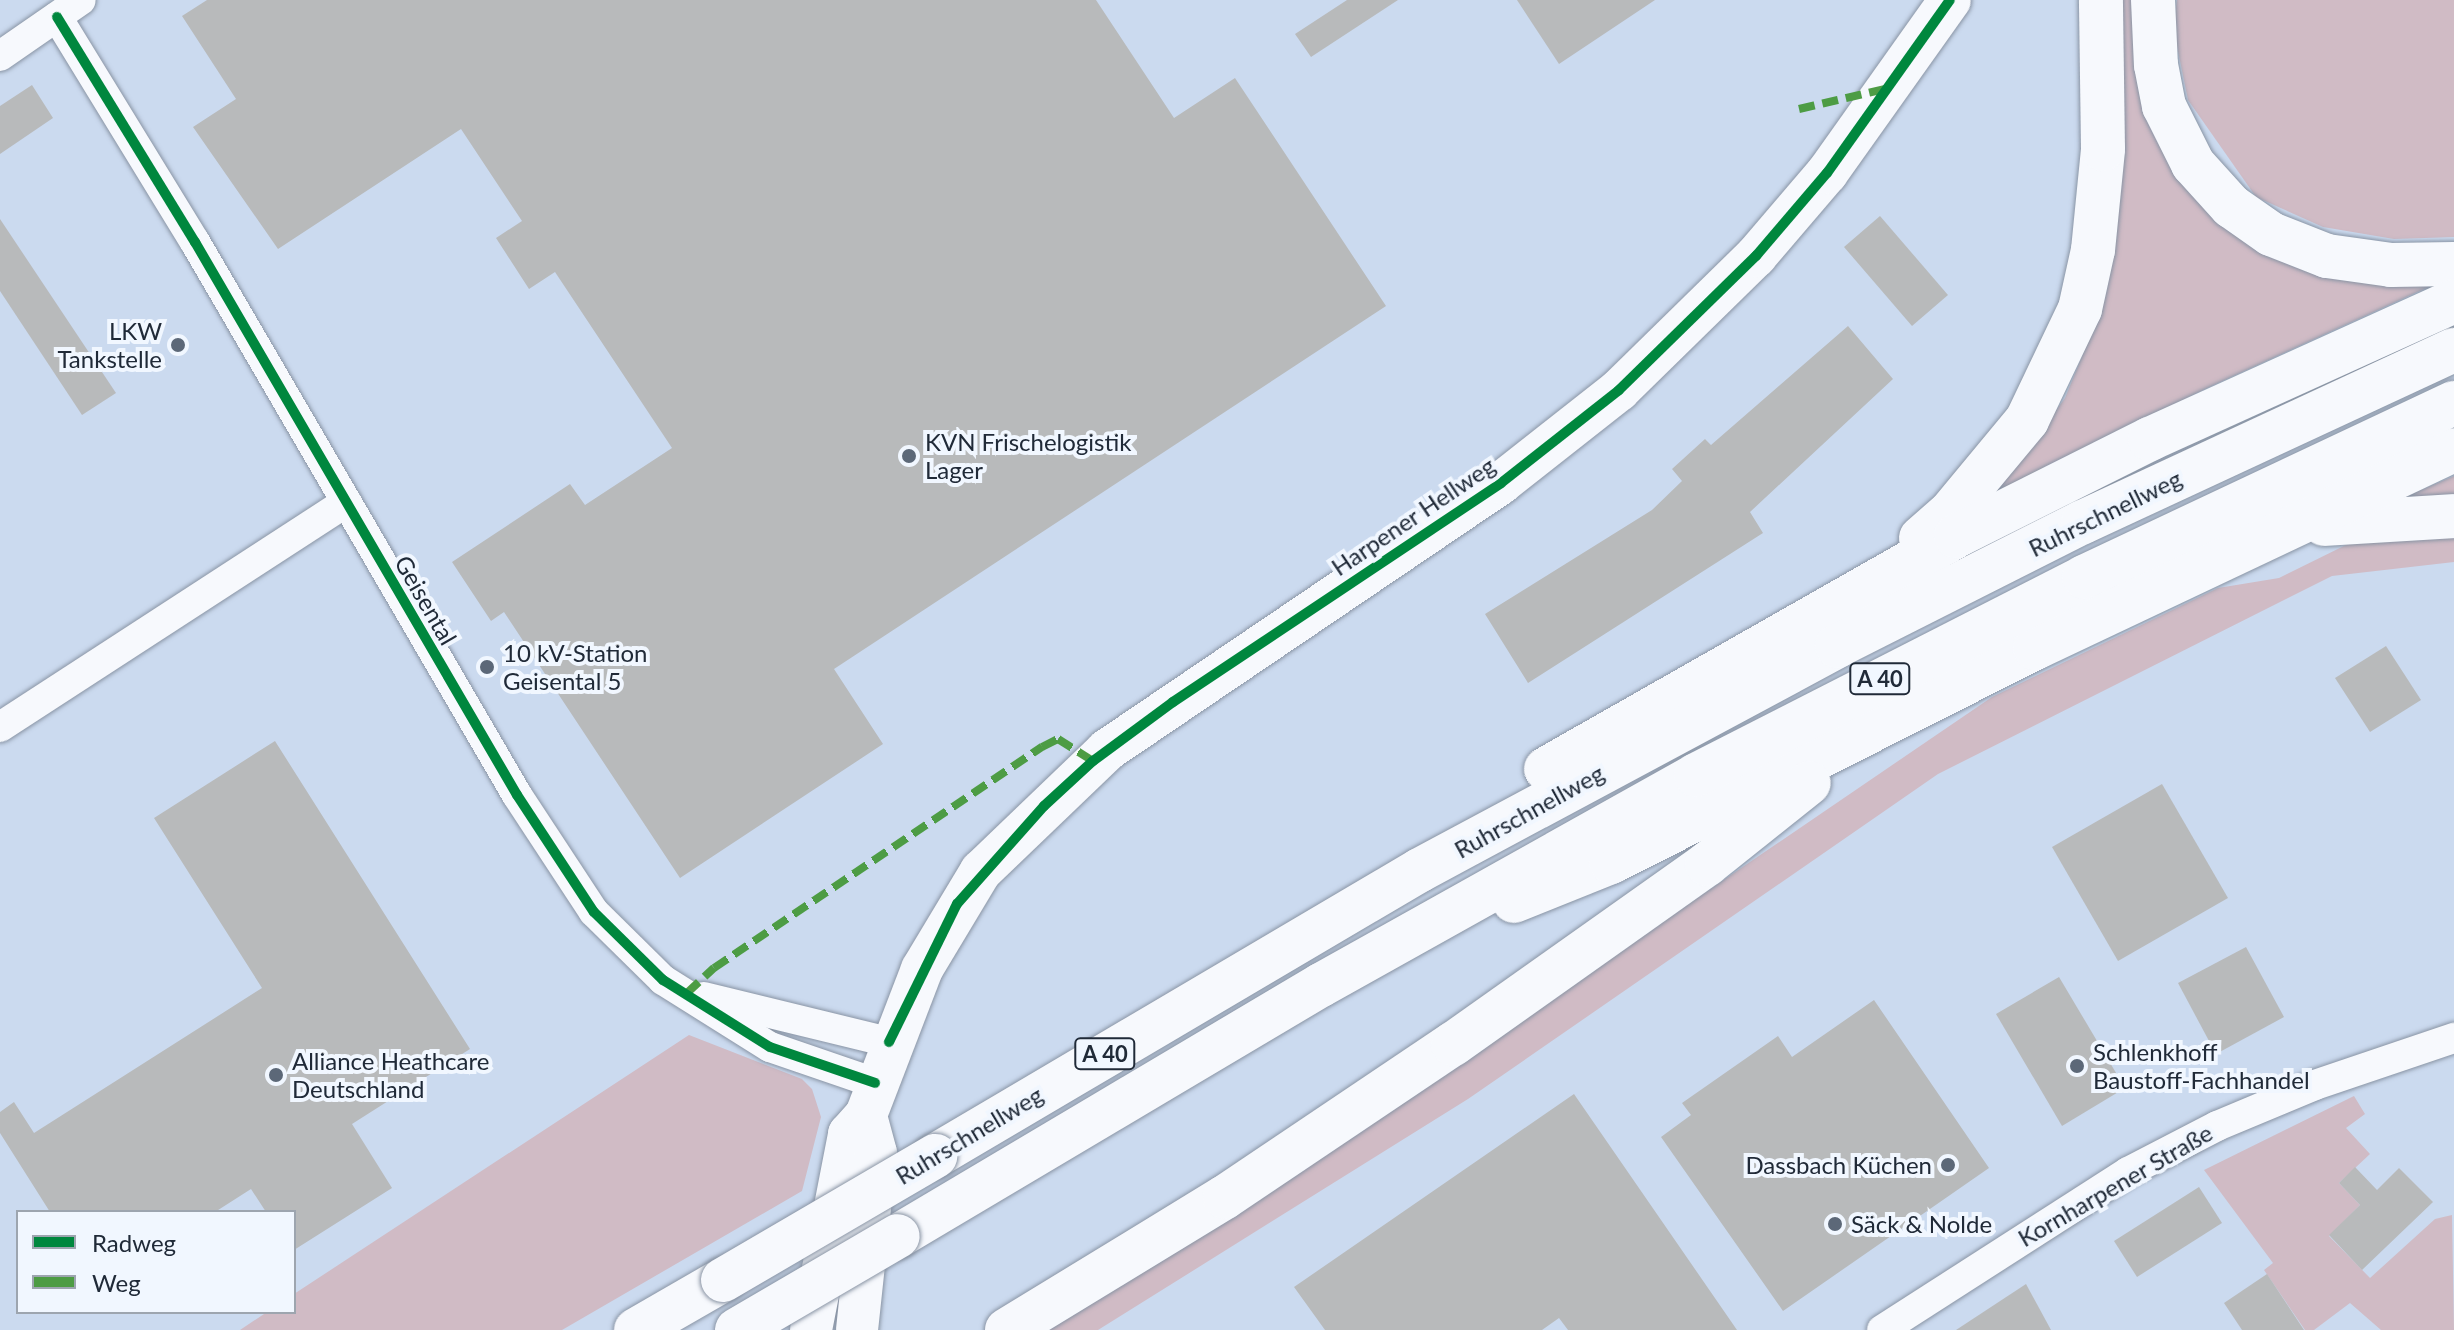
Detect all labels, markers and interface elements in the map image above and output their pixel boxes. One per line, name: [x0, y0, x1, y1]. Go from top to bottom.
place label: LKW Tankstelle: [57, 317, 162, 373]
marker: LKW Tankstelle: [169, 336, 187, 354]
place label: KVN Frischelogistik Lager: [925, 428, 1131, 484]
marker: KVN Frischelogistik Lager: [900, 447, 918, 465]
street label: Harpener Hellweg: [1326, 451, 1500, 581]
street label: Ruhrschnellweg: [2024, 464, 2186, 562]
street label: Geisental: [389, 550, 463, 650]
place label: 10 kV-Station Geisental 5: [503, 639, 647, 695]
marker: 10 kV-Station Geisental 5: [478, 658, 496, 676]
road number: A 40: [1848, 661, 1912, 697]
street label: Ruhrschnellweg: [1449, 758, 1609, 864]
road number: A 40: [1073, 1036, 1137, 1072]
place label: Schlenkhoff Baustoff-Fachhandel: [2093, 1038, 2310, 1094]
place label: Alliance Heathcare Deutschland: [292, 1047, 489, 1103]
marker: Schlenkhoff Baustoff-Fachhandel: [2068, 1057, 2086, 1075]
marker: Alliance Heathcare Deutschland: [267, 1066, 285, 1084]
street label: Ruhrschnellweg: [890, 1080, 1048, 1190]
street label: Kornharpener Straße: [2013, 1118, 2217, 1252]
place label: Dassbach Küchen: [1745, 1151, 1932, 1179]
marker: Dassbach Küchen: [1939, 1156, 1957, 1174]
legend: [16, 1210, 296, 1314]
place label: Säck & Nolde: [1851, 1210, 1992, 1238]
marker: Säck & Nolde: [1826, 1215, 1844, 1233]
text: Radweg: [92, 1228, 176, 1257]
text: Weg: [92, 1268, 141, 1297]

